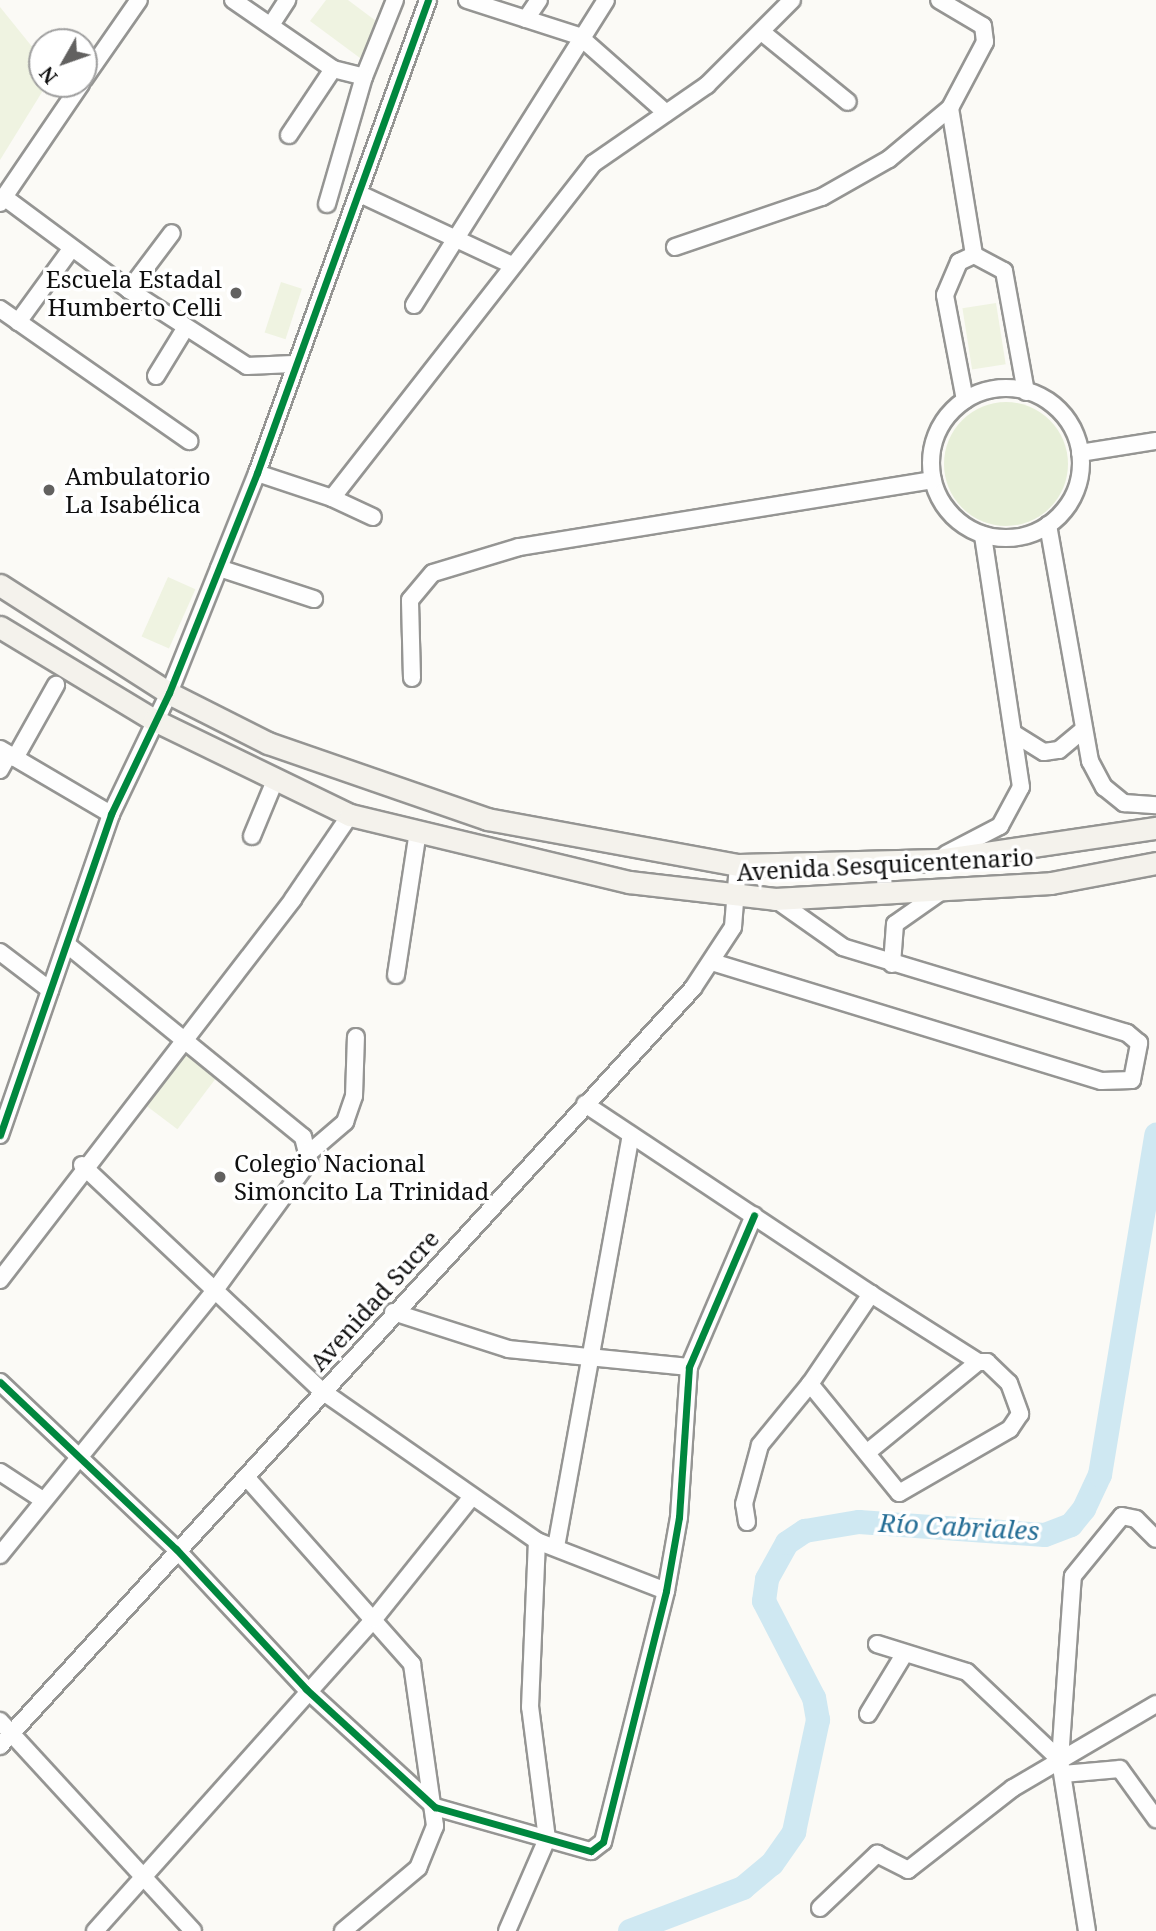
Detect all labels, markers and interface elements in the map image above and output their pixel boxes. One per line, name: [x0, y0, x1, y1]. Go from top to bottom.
north arrow: [28, 28, 98, 98]
text: N: [34, 61, 63, 89]
place label: Escuela Estadal Humberto Celli: [46, 265, 222, 321]
marker: Escuela Estadal Humberto Celli: [228, 285, 244, 301]
place label: Ambulatorio La Isabélica: [65, 462, 211, 518]
marker: Ambulatorio La Isabélica: [39, 480, 59, 500]
street label: Avenida Sesquicentenario: [736, 842, 1034, 886]
place label: Colegio Nacional Simoncito La Trinidad: [234, 1149, 489, 1205]
marker: Colegio Nacional Simoncito La Trinidad: [212, 1169, 228, 1185]
street label: Avenidad Sucre: [303, 1224, 445, 1376]
water label: Río Cabriales: [878, 1507, 1040, 1547]

